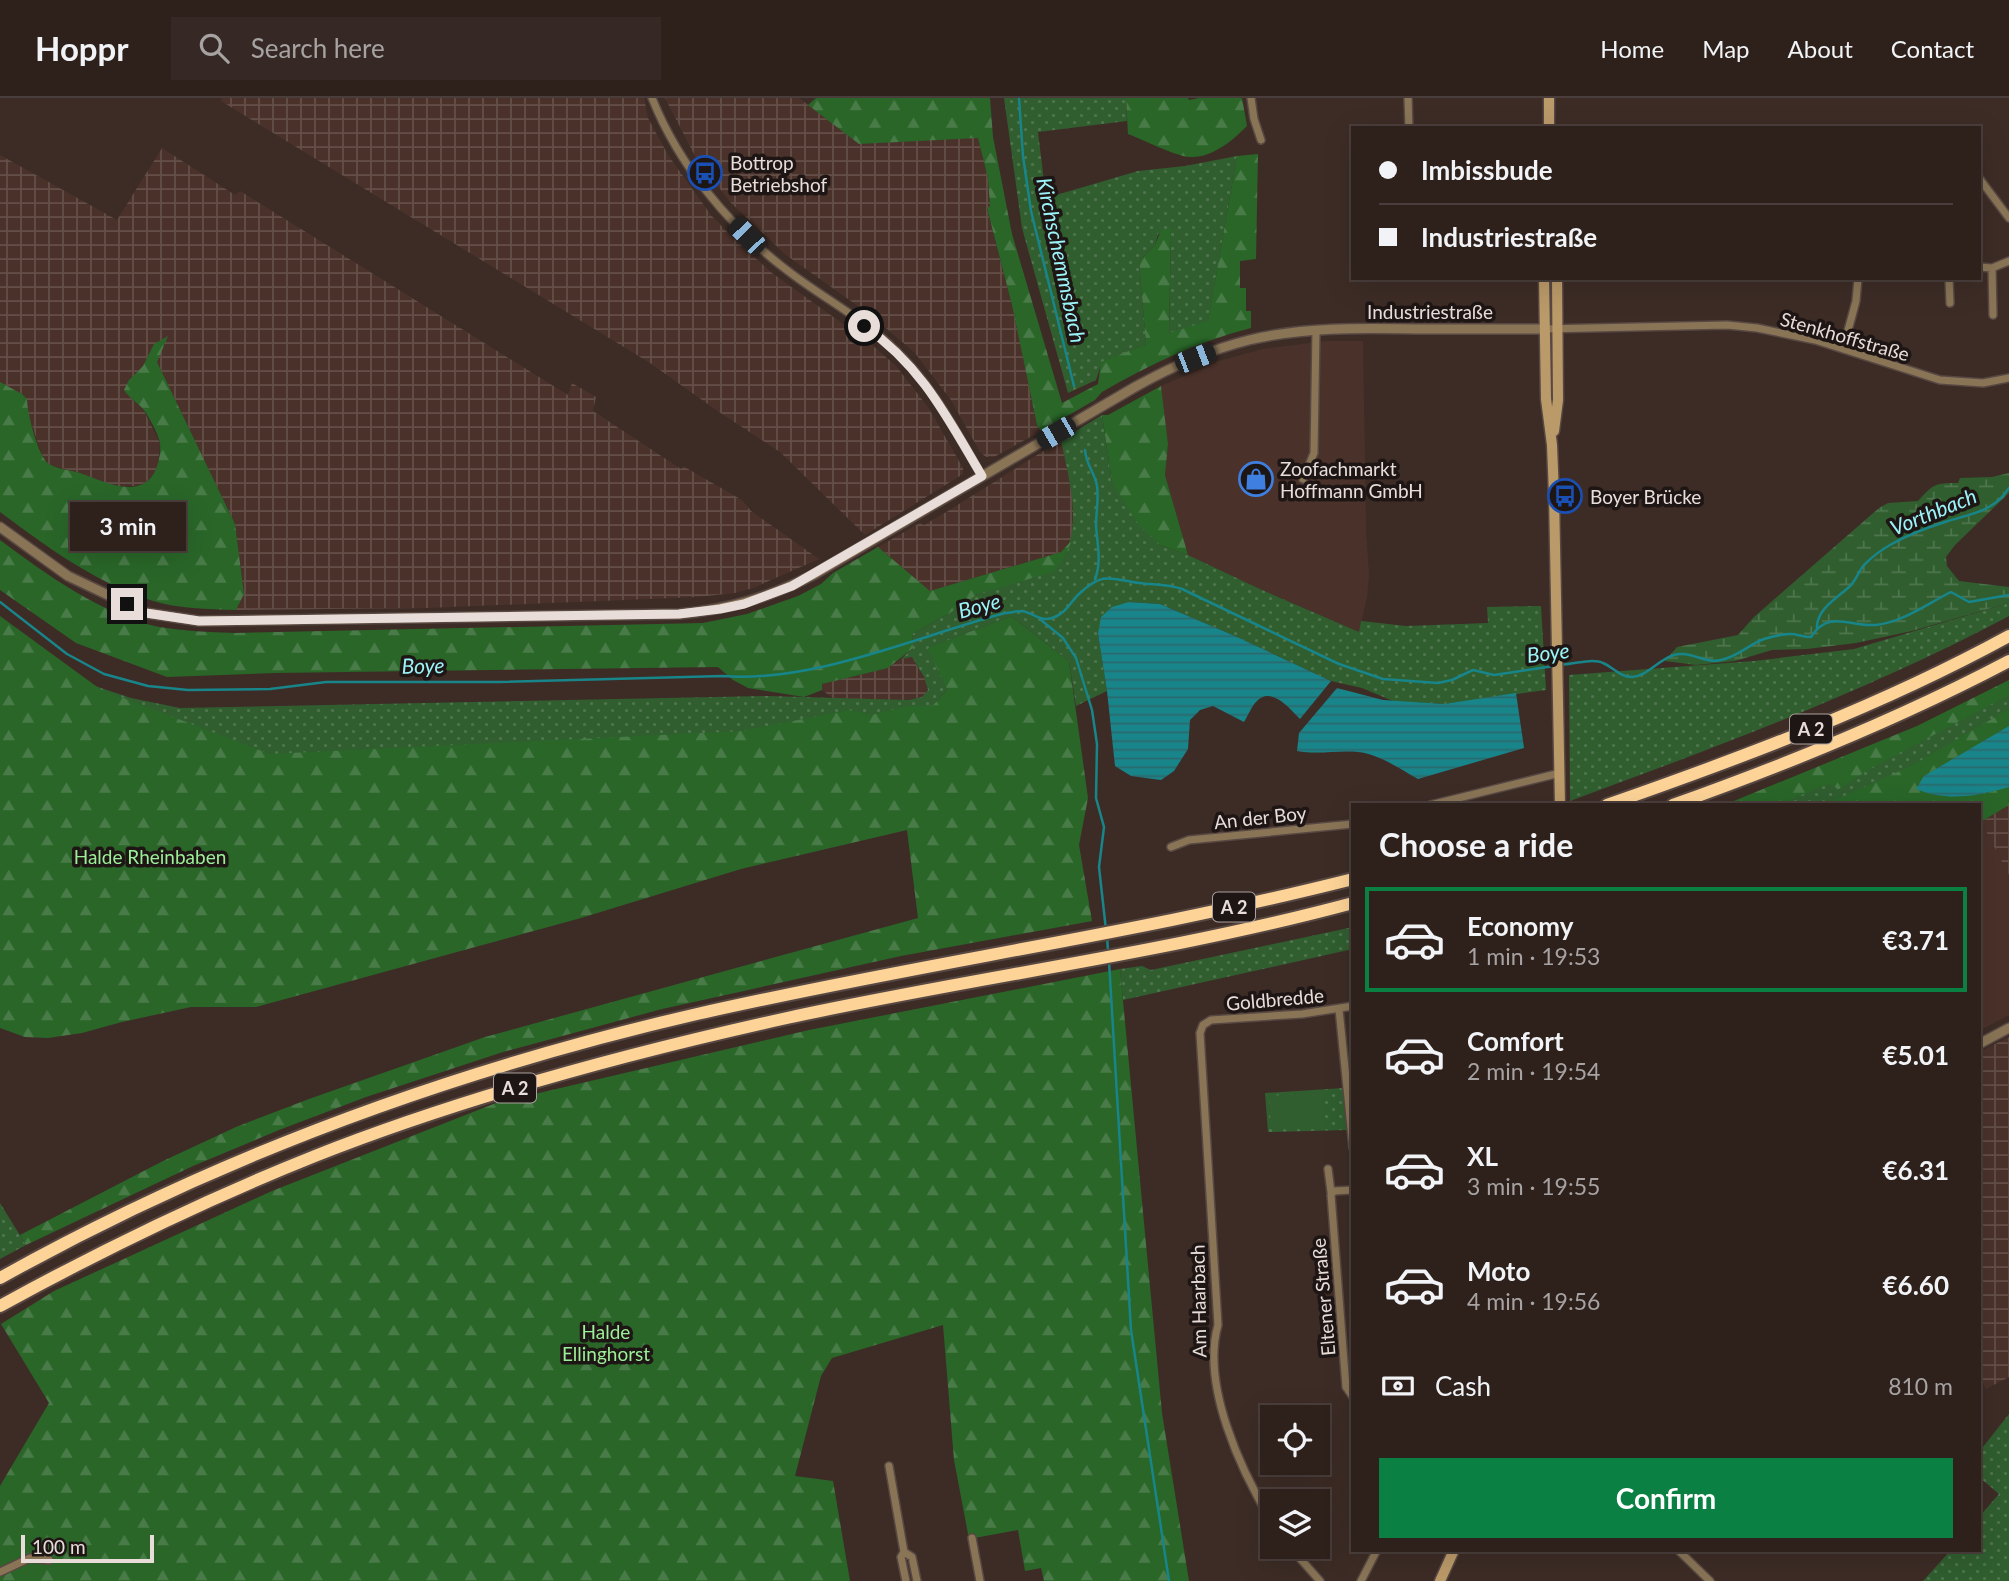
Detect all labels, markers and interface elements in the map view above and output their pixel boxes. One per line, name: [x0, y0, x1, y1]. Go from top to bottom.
search box: [171, 17, 661, 80]
text: Hoppr: [35, 28, 129, 68]
icon: search: [195, 29, 233, 67]
text: Search here: [251, 32, 385, 64]
text: Home: [1600, 34, 1664, 63]
text: Map: [1702, 34, 1750, 63]
text: About: [1788, 34, 1853, 63]
text: Contact: [1891, 34, 1974, 63]
place label: Bottrop Betriebshof: [730, 151, 827, 196]
bus stop icon: Bottrop Betriebshof: [686, 154, 724, 192]
text: Imbissbude: [1421, 154, 1553, 186]
water label: Kirchschemmsbach: [1032, 175, 1092, 345]
car: [725, 214, 770, 258]
text: Industriestraße: [1421, 221, 1597, 253]
street label: Industriestraße: [1367, 300, 1493, 323]
street label: Stenkhoffstraße: [1778, 307, 1912, 365]
route start: [848, 310, 880, 342]
car: [1172, 341, 1219, 375]
car: [1033, 413, 1080, 453]
place label: Zoofachmarkt Hoffmann GmbH: [1280, 457, 1423, 502]
shop icon: Zoofachmarkt Hoffmann GmbH: [1237, 460, 1275, 498]
bus stop icon: Boyer Brücke: [1546, 477, 1584, 515]
water label: Vorthbach: [1886, 482, 1980, 540]
place label: Boyer Brücke: [1590, 485, 1701, 508]
callout: 3 min: [69, 503, 185, 552]
text: 3 min: [99, 512, 157, 540]
water label: Boye: [955, 587, 1003, 623]
route end: [111, 588, 143, 620]
water label: Boye: [1525, 637, 1571, 667]
water label: Boye: [401, 652, 445, 678]
road number: A 2: [1790, 714, 1832, 744]
street label: An der Boy: [1213, 801, 1308, 833]
text: Choose a ride: [1379, 825, 1573, 864]
park label: Halde Rheinbaben: [74, 845, 226, 868]
road number: A 2: [1213, 892, 1255, 922]
icon: car: [1383, 908, 1446, 971]
text: Economy: [1467, 910, 1573, 942]
text: €3.71: [1883, 924, 1949, 956]
text: 1 min · 19:53: [1467, 942, 1600, 970]
street label: Goldbredde: [1225, 983, 1325, 1015]
icon: car: [1383, 1023, 1446, 1086]
text: Comfort: [1467, 1025, 1564, 1057]
text: €5.01: [1883, 1039, 1949, 1071]
text: 2 min · 19:54: [1467, 1057, 1600, 1085]
road number: A 2: [494, 1073, 536, 1102]
icon: car: [1383, 1138, 1446, 1201]
text: XL: [1467, 1140, 1498, 1172]
text: €6.31: [1883, 1154, 1949, 1186]
text: 3 min · 19:55: [1467, 1172, 1600, 1200]
street label: Eltener Straße: [1306, 1237, 1340, 1357]
street label: Am Haarbach: [1186, 1244, 1210, 1358]
icon: car: [1383, 1253, 1446, 1316]
text: Moto: [1467, 1255, 1530, 1287]
text: €6.60: [1883, 1269, 1949, 1301]
text: 4 min · 19:56: [1467, 1287, 1600, 1315]
park label: Halde Ellinghorst: [562, 1320, 650, 1365]
icon: cash: [1379, 1367, 1417, 1405]
text: Cash: [1435, 1370, 1491, 1402]
text: 810 m: [1888, 1372, 1953, 1400]
map controls: [1260, 1405, 1330, 1559]
button: locate: [1260, 1405, 1330, 1475]
button: Confirm: [1379, 1458, 1953, 1538]
button: layers: [1260, 1489, 1330, 1559]
scale bar: [21, 1532, 154, 1564]
text: 100 m: [32, 1535, 86, 1558]

